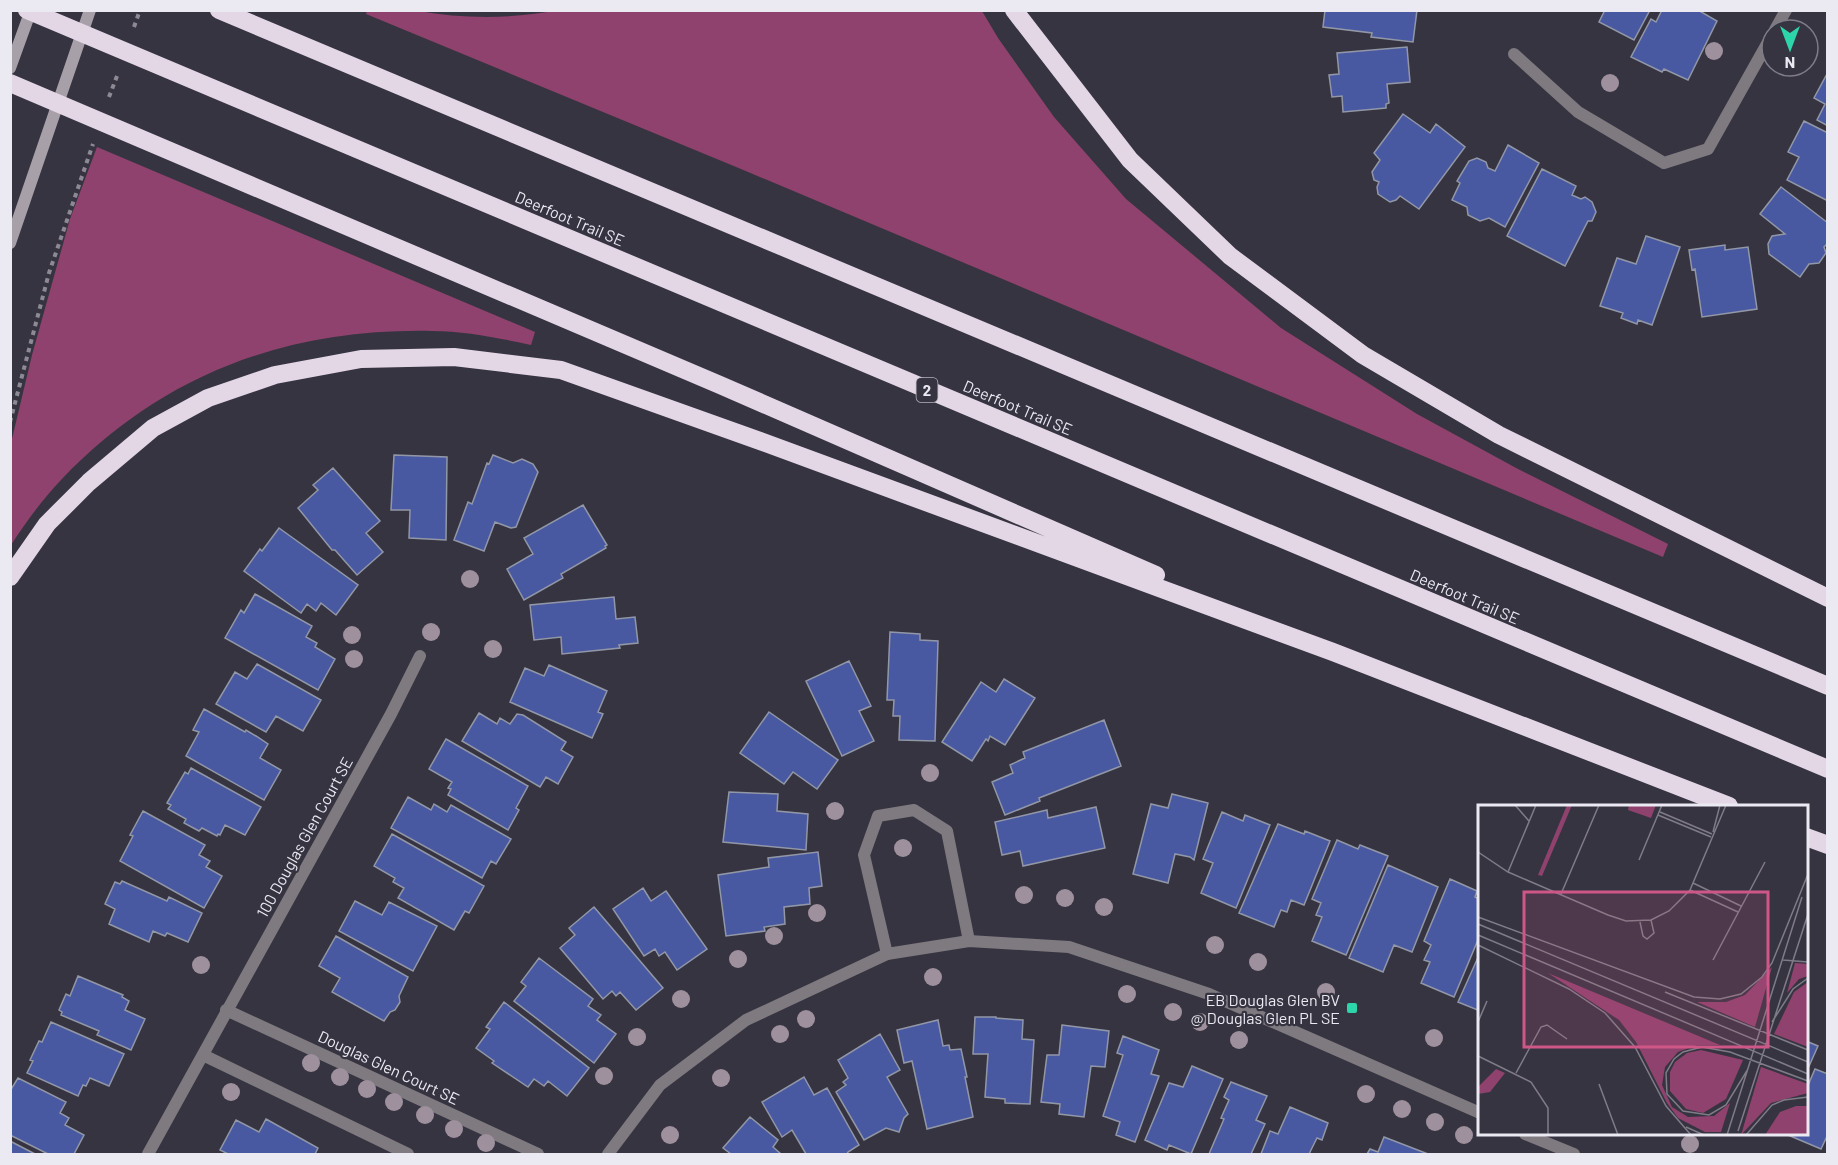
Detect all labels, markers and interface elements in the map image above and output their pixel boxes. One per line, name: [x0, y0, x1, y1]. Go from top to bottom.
north arrow: [1760, 18, 1820, 78]
text: N: [1785, 54, 1795, 73]
street label: Deerfoot Trail SE: [513, 186, 627, 250]
street label: Deerfoot Trail SE: [961, 375, 1075, 439]
road number: 2: [916, 378, 938, 402]
street label: Deerfoot Trail SE: [1408, 564, 1522, 628]
street label: 100 Douglas Glen Court SE: [252, 754, 356, 920]
inset map: [1478, 805, 1808, 1135]
place label: EB Douglas Glen BV @ Douglas Glen PL SE: [1190, 990, 1340, 1027]
marker: EB Douglas Glen BV @ Douglas Glen PL SE: [1345, 1001, 1359, 1015]
street label: Douglas Glen Court SE: [315, 1026, 463, 1108]

